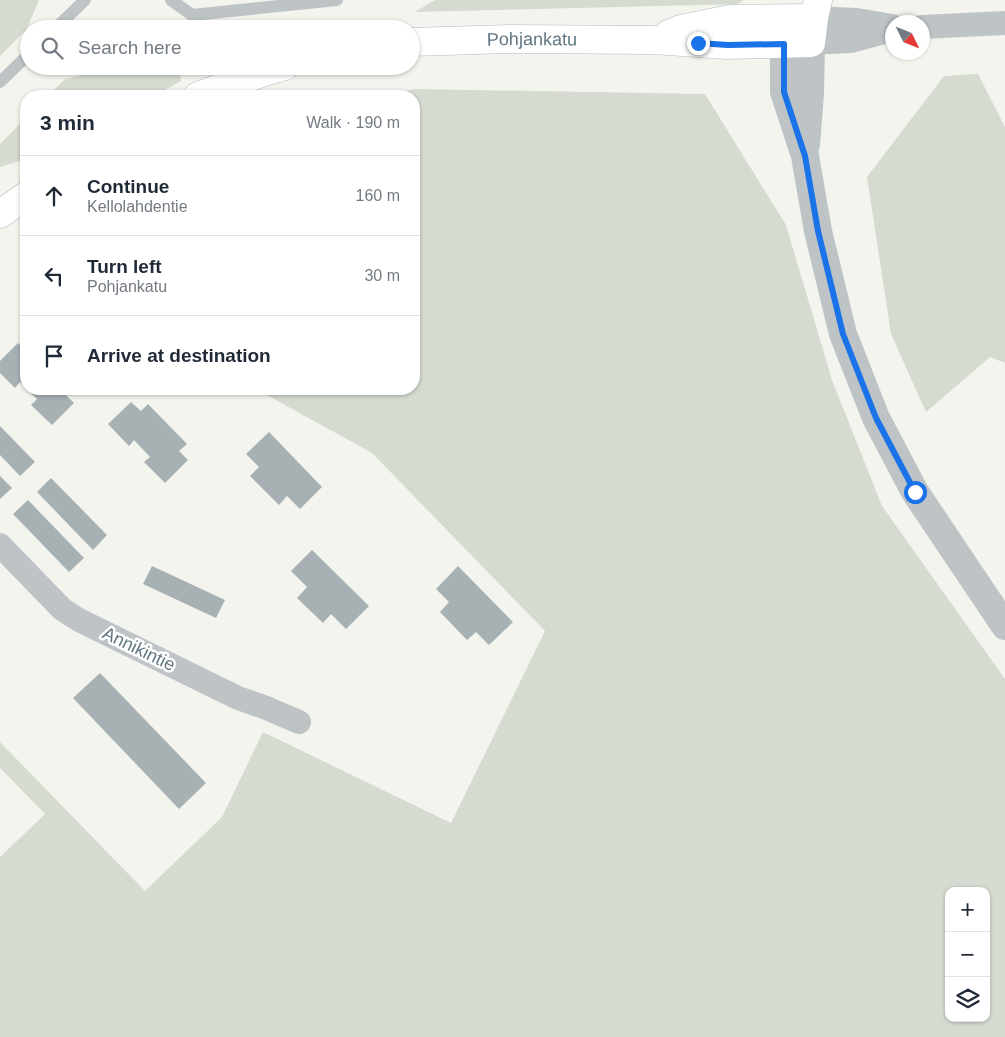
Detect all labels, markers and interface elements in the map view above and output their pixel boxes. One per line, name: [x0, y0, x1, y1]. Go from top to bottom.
north arrow: [885, 15, 930, 60]
search box: [20, 20, 420, 75]
street label: Pohjankatu: [487, 29, 577, 50]
route end: [687, 32, 710, 55]
icon: search: [38, 34, 66, 62]
text: Search here: [78, 37, 182, 58]
text: 3 min: [40, 111, 95, 134]
text: Walk · 190 m: [306, 114, 400, 131]
text: Continue: [87, 176, 169, 197]
icon: ahead: [40, 182, 68, 210]
text: 160 m: [356, 187, 400, 204]
text: Kellolahdentie: [87, 198, 188, 215]
text: Turn left: [87, 256, 162, 277]
icon: left: [40, 262, 68, 290]
text: 30 m: [364, 267, 400, 284]
text: Pohjankatu: [87, 278, 167, 295]
icon: arrive: [40, 342, 68, 370]
text: Arrive at destination: [87, 345, 271, 366]
route start: [904, 481, 927, 504]
street label: Annikintie: [100, 623, 178, 675]
map controls: [945, 887, 990, 1022]
button: +: [945, 887, 990, 932]
button: −: [945, 932, 990, 977]
button: layers: [945, 977, 990, 1022]

